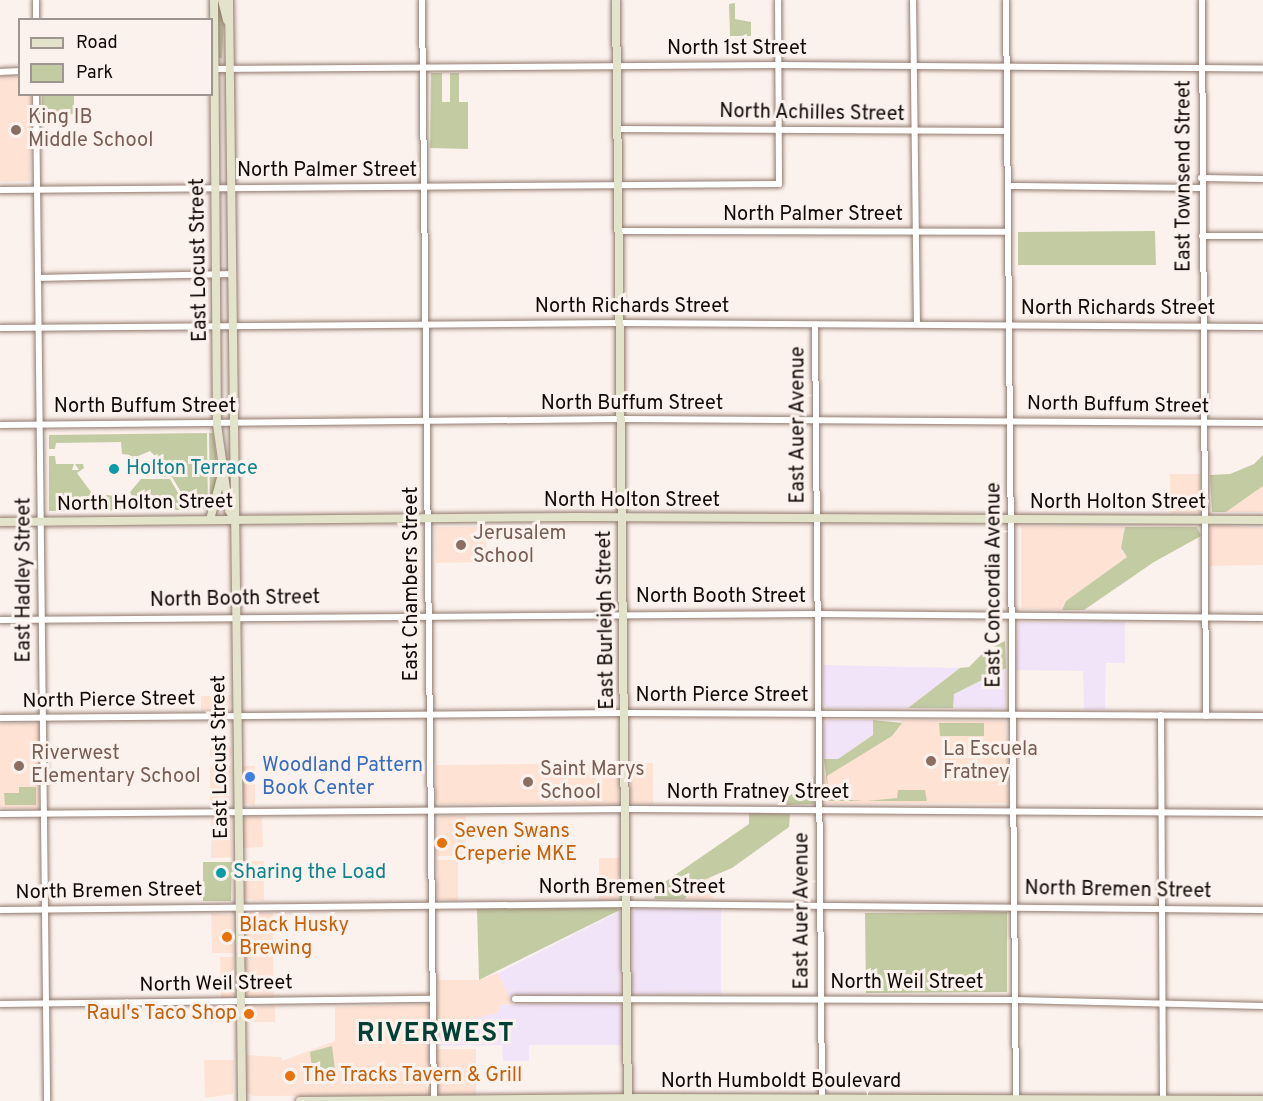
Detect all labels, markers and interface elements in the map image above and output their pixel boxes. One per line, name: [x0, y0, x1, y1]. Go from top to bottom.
legend: [18, 18, 213, 96]
text: Road: [76, 32, 118, 55]
street label: North 1st Street: [667, 37, 807, 61]
text: Park: [76, 62, 113, 85]
street label: East Townsend Street: [1173, 80, 1197, 272]
street label: North Achilles Street: [719, 100, 905, 128]
place label: King IB Middle School: [28, 106, 153, 153]
marker: King IB Middle School: [9, 123, 23, 137]
street label: North Palmer Street: [237, 159, 417, 183]
street label: East Locust Street: [187, 178, 213, 342]
street label: North Palmer Street: [723, 203, 903, 227]
street label: North Richards Street: [535, 295, 729, 319]
street label: North Richards Street: [1021, 297, 1215, 321]
street label: East Auer Avenue: [787, 346, 811, 504]
street label: North Buffum Street: [541, 392, 723, 416]
street label: North Buffum Street: [1027, 392, 1209, 420]
street label: North Buffum Street: [54, 395, 236, 419]
place label: Holton Terrace: [126, 457, 258, 481]
marker: Holton Terrace: [107, 462, 121, 476]
street label: East Concordia Avenue: [983, 482, 1007, 688]
street label: East Chambers Street: [400, 486, 424, 682]
street label: North Holton Street: [544, 489, 720, 513]
street label: North Holton Street: [57, 490, 233, 518]
street label: North Holton Street: [1030, 491, 1206, 515]
street label: East Hadley Street: [13, 497, 37, 663]
place label: Jerusalem School: [473, 522, 567, 569]
street label: East Burleigh Street: [593, 530, 621, 710]
marker: Jerusalem School: [454, 538, 468, 552]
street label: North Booth Street: [636, 585, 806, 609]
street label: North Booth Street: [150, 587, 320, 613]
street label: East Locust Street: [208, 675, 234, 839]
street label: North Pierce Street: [635, 684, 809, 708]
street label: North Pierce Street: [22, 687, 196, 715]
place label: La Escuela Fratney: [943, 738, 1038, 785]
place label: Riverwest Elementary School: [31, 742, 201, 789]
place label: Woodland Pattern Book Center: [262, 754, 423, 801]
marker: La Escuela Fratney: [924, 754, 938, 768]
marker: Riverwest Elementary School: [12, 759, 26, 773]
place label: Saint Marys School: [540, 759, 645, 806]
marker: Woodland Pattern Book Center: [243, 770, 257, 784]
marker: Saint Marys School: [521, 775, 535, 789]
street label: North Fratney Street: [667, 781, 849, 805]
place label: Seven Swans Creperie MKE: [454, 820, 577, 867]
street label: East Auer Avenue: [791, 832, 815, 990]
marker: Seven Swans Creperie MKE: [435, 836, 449, 850]
place label: Sharing the Load: [233, 861, 386, 885]
marker: Sharing the Load: [214, 866, 228, 880]
street label: North Bremen Street: [538, 876, 726, 900]
street label: North Bremen Street: [1024, 877, 1212, 905]
street label: North Bremen Street: [15, 878, 203, 906]
place label: Black Husky Brewing: [239, 914, 349, 961]
marker: Black Husky Brewing: [220, 930, 234, 944]
street label: North Weil Street: [830, 971, 984, 995]
street label: North Weil Street: [139, 972, 293, 998]
place label: Raul's Taco Shop: [85, 1002, 237, 1026]
marker: Raul's Taco Shop: [242, 1007, 256, 1021]
district label: RIVERWEST: [357, 1019, 515, 1051]
place label: The Tracks Tavern & Grill: [302, 1064, 524, 1088]
marker: The Tracks Tavern & Grill: [283, 1069, 297, 1083]
street label: North Humboldt Boulevard: [661, 1070, 901, 1094]

